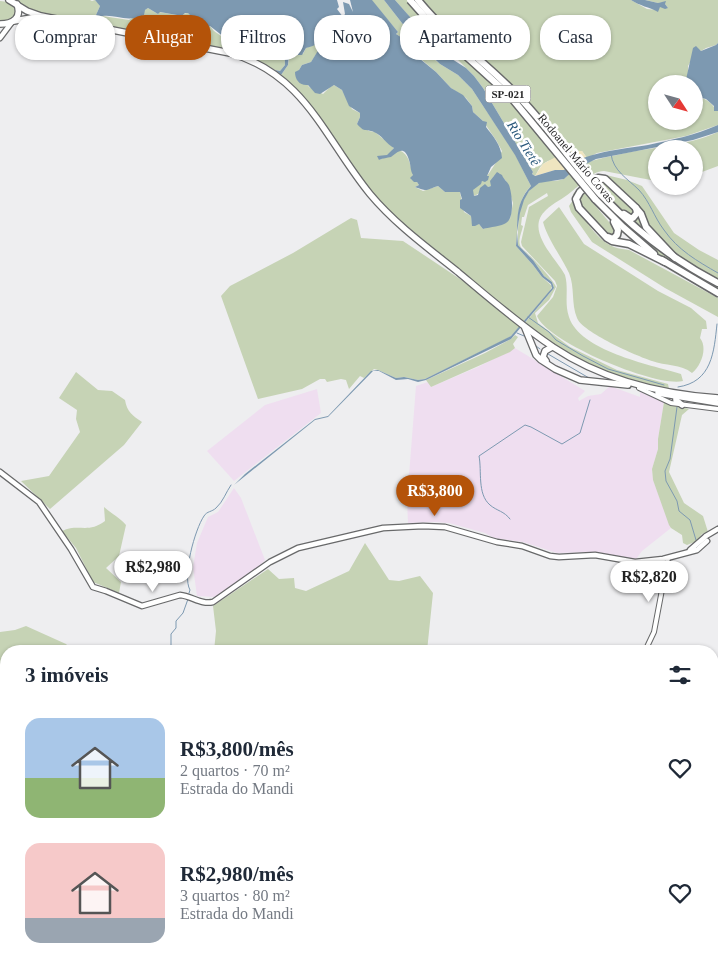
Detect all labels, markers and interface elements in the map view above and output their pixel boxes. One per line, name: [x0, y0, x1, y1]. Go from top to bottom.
chip: Comprar: [15, 15, 115, 60]
chip: Alugar: [125, 15, 211, 60]
chip: Filtros: [221, 15, 304, 60]
chip: Novo: [314, 15, 390, 60]
chip: Apartamento: [400, 15, 530, 60]
chip: Casa: [540, 15, 611, 60]
north arrow: [648, 75, 702, 130]
map controls: [648, 75, 703, 195]
road number: SP-021: [486, 86, 530, 102]
street label: Rodoanel Mário Covas: [535, 111, 617, 205]
water label: Rio Tietê: [503, 117, 544, 169]
button: locate: [648, 140, 703, 195]
pin: R$3,800: [389, 474, 481, 517]
text: R$3,800: [407, 482, 463, 499]
pin: R$2,980: [107, 550, 199, 593]
text: R$2,980: [125, 558, 181, 575]
pin: R$2,820: [603, 560, 695, 603]
text: R$2,820: [621, 568, 677, 585]
icon: filters: [666, 661, 694, 689]
text: 3 imóveis: [25, 663, 108, 687]
text: R$3,800/mês: [180, 737, 294, 761]
icon: home: [65, 738, 125, 798]
icon: heart: [666, 754, 694, 782]
text: 2 quartos · 70 m²: [180, 762, 290, 779]
text: Estrada do Mandi: [180, 780, 294, 797]
text: R$2,980/mês: [180, 862, 294, 886]
icon: home: [65, 863, 125, 923]
icon: heart: [666, 879, 694, 907]
text: 3 quartos · 80 m²: [180, 887, 290, 904]
text: Estrada do Mandi: [180, 905, 294, 922]

